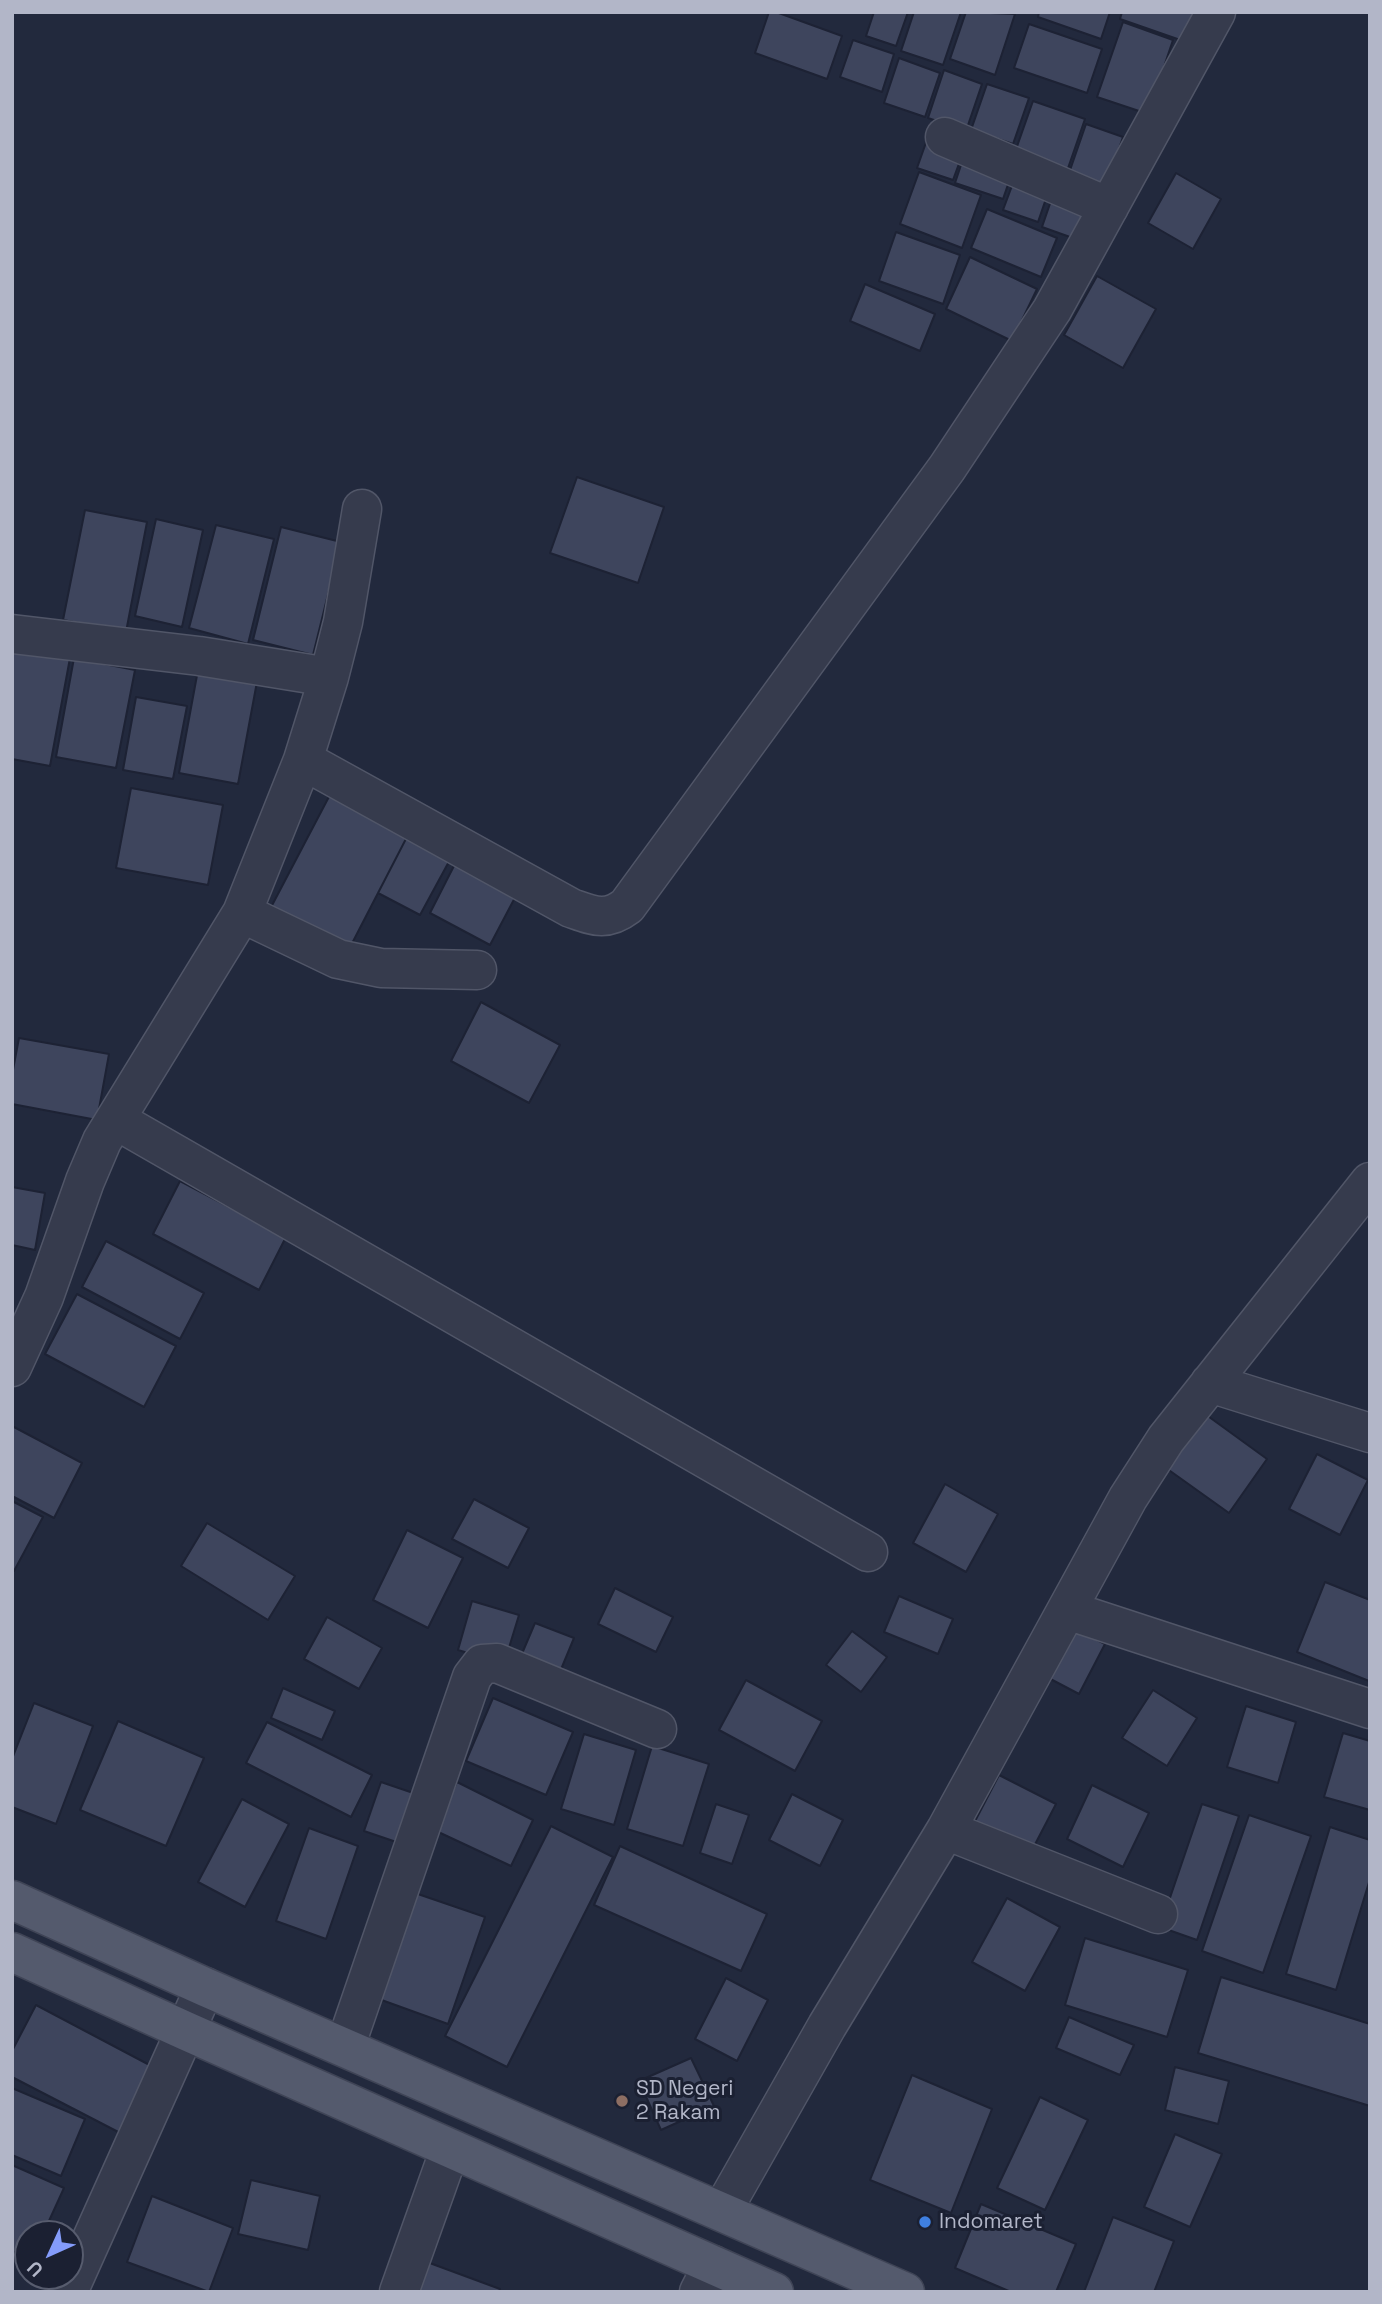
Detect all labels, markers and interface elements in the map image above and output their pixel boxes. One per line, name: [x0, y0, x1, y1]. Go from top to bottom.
place label: SD Negeri 2 Rakam: [636, 2076, 733, 2126]
marker: SD Negeri 2 Rakam: [614, 2093, 630, 2109]
place label: Indomaret: [939, 2209, 1043, 2235]
marker: Indomaret: [917, 2214, 933, 2230]
north arrow: [14, 2220, 84, 2290]
text: U: [22, 2255, 49, 2282]

